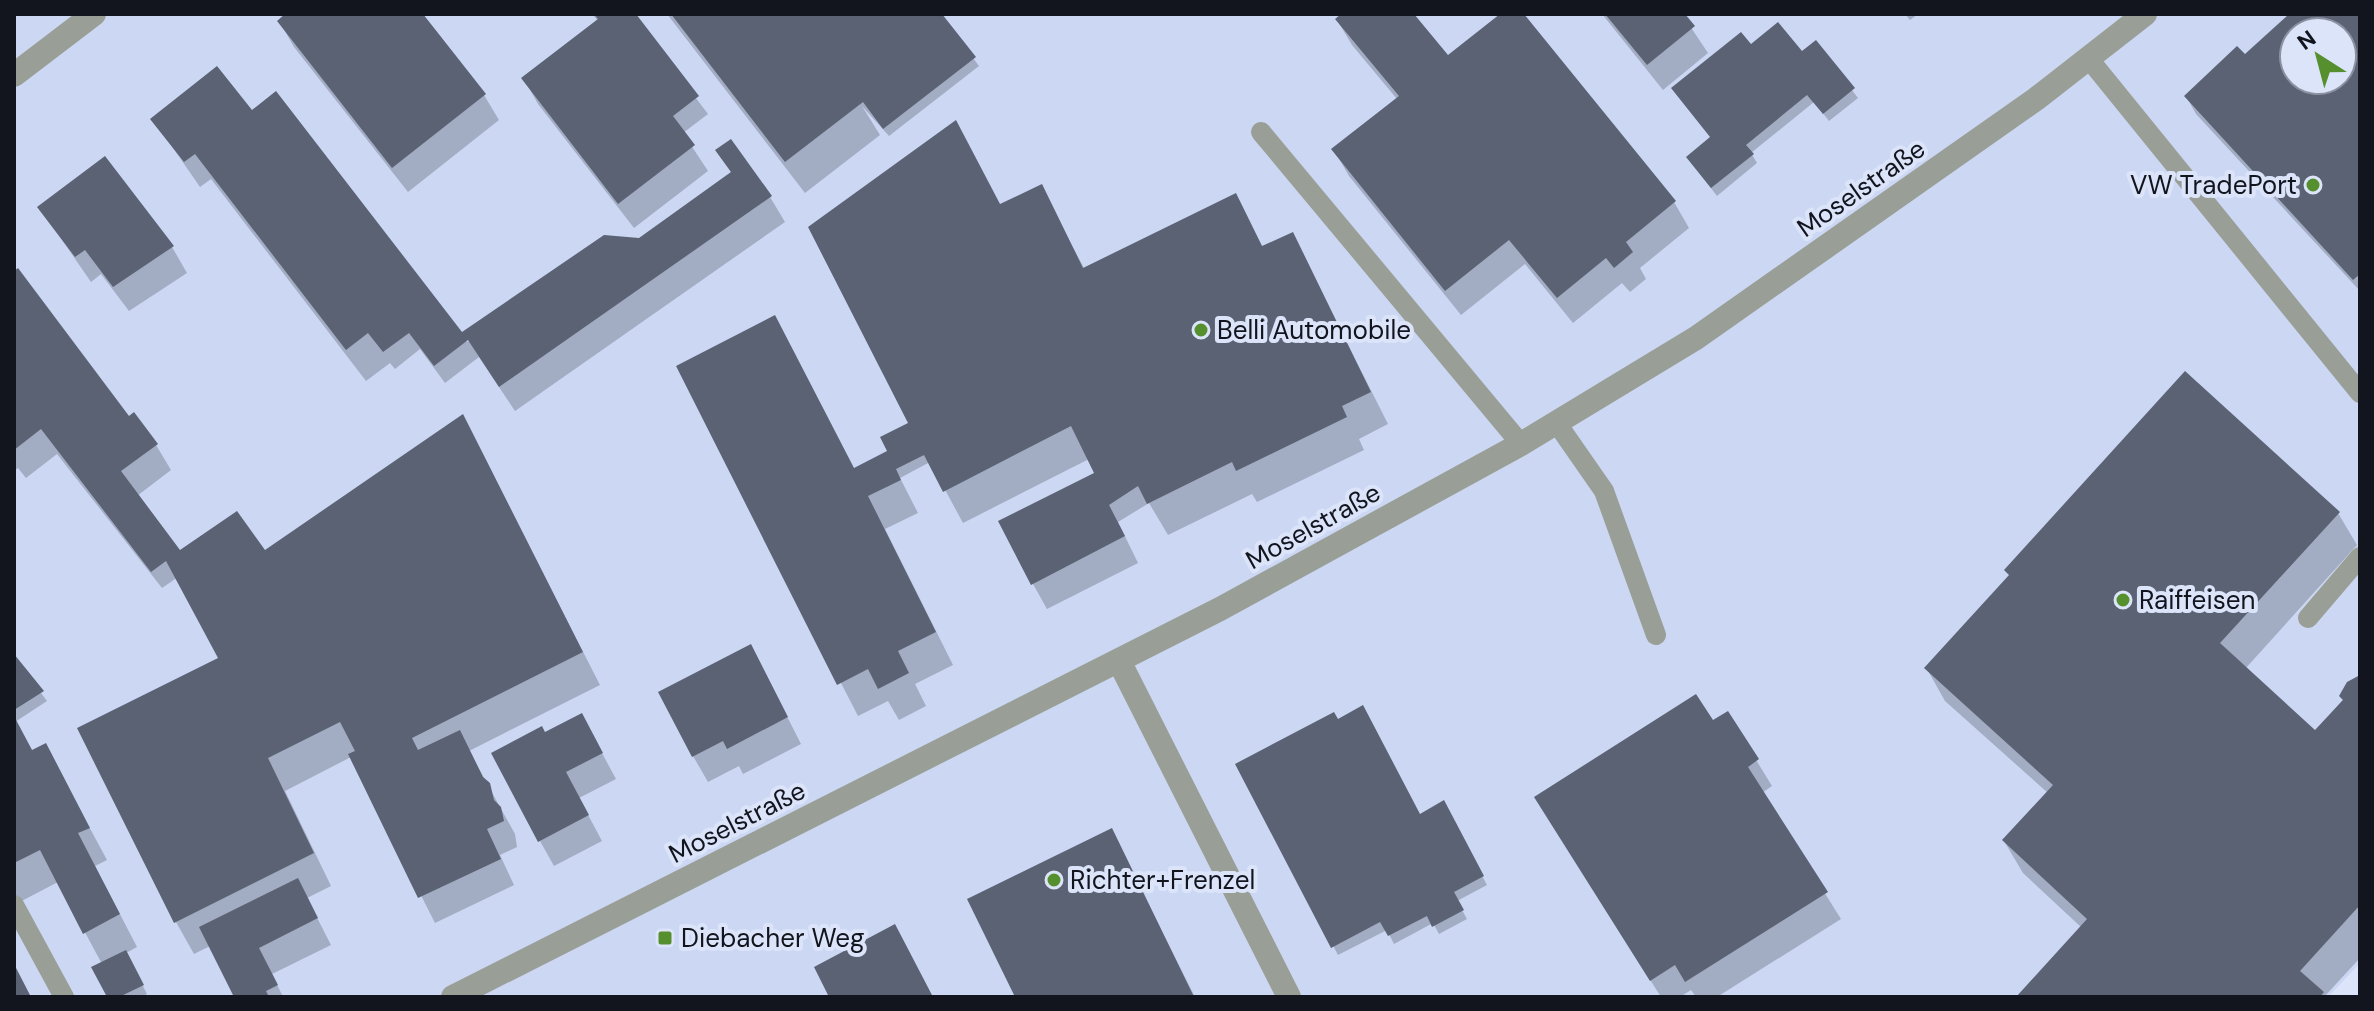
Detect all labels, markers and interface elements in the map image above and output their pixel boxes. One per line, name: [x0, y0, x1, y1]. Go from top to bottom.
north arrow: [2278, 16, 2358, 96]
text: N: [2292, 24, 2322, 57]
street label: Moselstraße: [1790, 131, 1932, 245]
place label: VW TradePort: [2130, 168, 2297, 202]
marker: VW TradePort: [2304, 176, 2322, 194]
place label: Belli Automobile: [1217, 313, 1411, 347]
marker: Belli Automobile: [1192, 321, 1210, 339]
street label: Moselstraße: [1240, 475, 1386, 577]
place label: Raiffeisen: [2139, 583, 2255, 617]
marker: Raiffeisen: [2114, 591, 2132, 609]
street label: Moselstraße: [663, 773, 811, 871]
place label: Richter+Frenzel: [1070, 863, 1255, 897]
marker: Richter+Frenzel: [1045, 871, 1063, 889]
place label: Diebacher Weg: [681, 921, 864, 955]
marker: Diebacher Weg: [656, 929, 674, 947]

